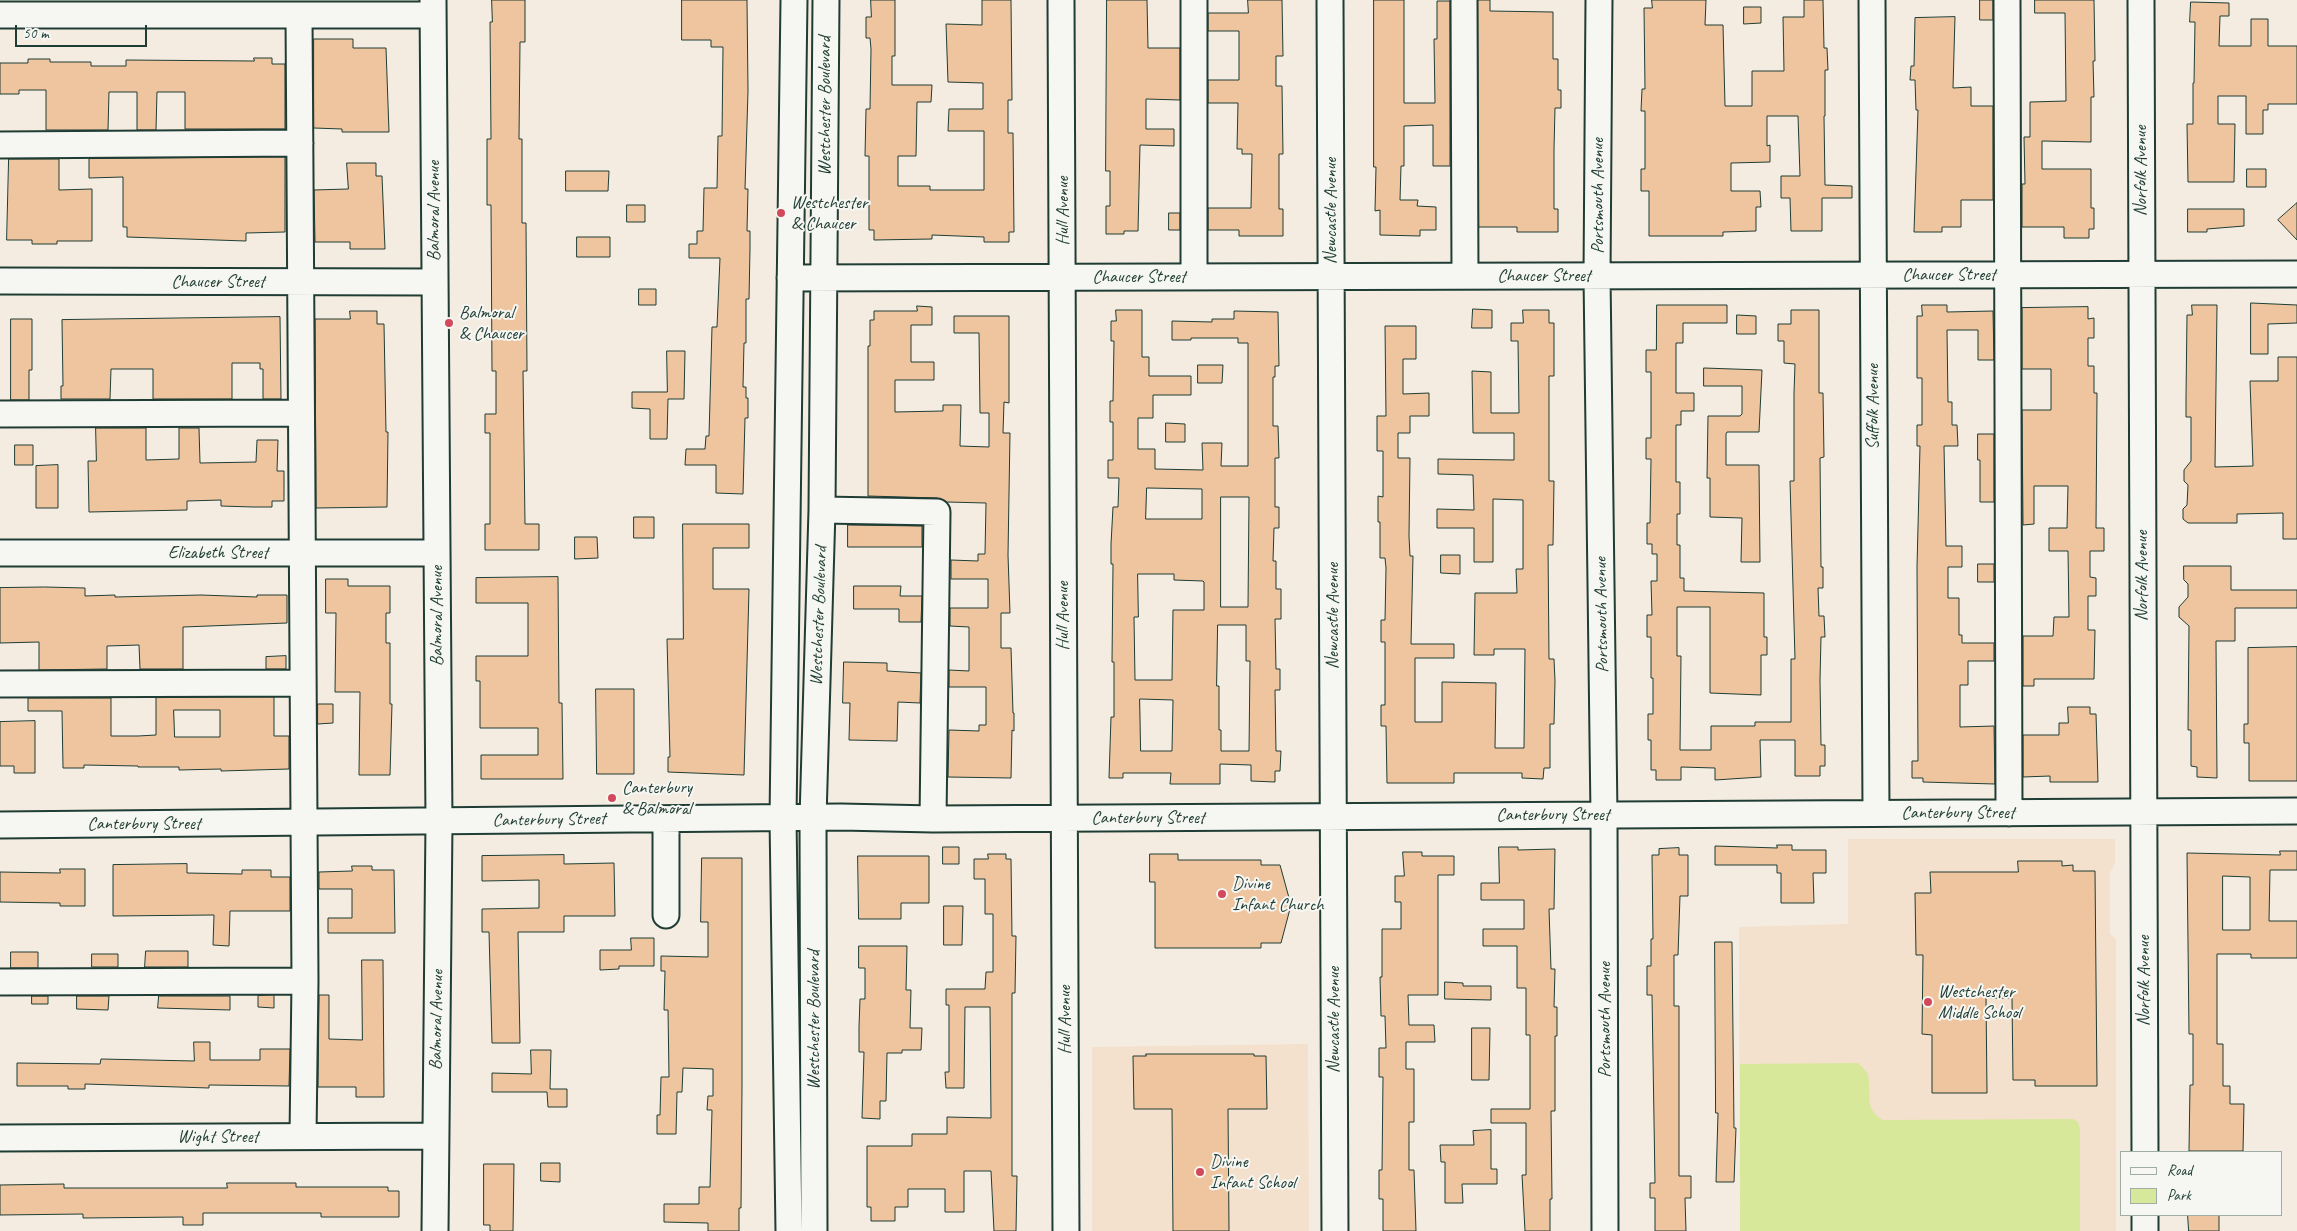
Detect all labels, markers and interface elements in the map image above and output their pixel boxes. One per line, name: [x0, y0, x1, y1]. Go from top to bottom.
scale bar: [18, 15, 150, 47]
text: 50 m: [23, 24, 49, 43]
street label: Westchester Boulevard: [814, 36, 836, 176]
street label: Norfolk Avenue: [2130, 126, 2152, 216]
street label: Portsmouth Avenue: [1587, 138, 1609, 254]
street label: Newcastle Avenue: [1320, 158, 1342, 264]
street label: Balmoral Avenue: [423, 161, 445, 261]
street label: Hull Avenue: [1052, 177, 1074, 245]
place label: Westchester & Chaucer: [791, 192, 867, 234]
marker: Westchester & Chaucer: [775, 207, 787, 219]
street label: Chaucer Street: [1902, 264, 1996, 286]
street label: Chaucer Street: [1497, 265, 1591, 287]
street label: Chaucer Street: [1092, 266, 1186, 288]
street label: Chaucer Street: [171, 271, 265, 293]
place label: Balmoral & Chaucer: [459, 302, 524, 344]
marker: Balmoral & Chaucer: [443, 317, 455, 329]
street label: Suffolk Avenue: [1862, 364, 1884, 450]
street label: Norfolk Avenue: [2131, 531, 2153, 621]
street label: Elizabeth Street: [168, 542, 268, 564]
street label: Westchester Boulevard: [806, 546, 832, 686]
street label: Portsmouth Avenue: [1590, 557, 1614, 673]
street label: Newcastle Avenue: [1322, 563, 1344, 669]
street label: Balmoral Avenue: [426, 566, 448, 666]
street label: Hull Avenue: [1052, 582, 1074, 650]
place label: Canterbury & Balmoral: [622, 777, 692, 820]
marker: Canterbury & Balmoral: [606, 792, 618, 804]
street label: Canterbury Street: [1901, 802, 2015, 824]
street label: Canterbury Street: [1496, 804, 1610, 826]
street label: Canterbury Street: [1091, 807, 1205, 829]
street label: Canterbury Street: [492, 808, 606, 832]
street label: Canterbury Street: [87, 813, 201, 835]
place label: Divine Infant Church: [1232, 873, 1324, 916]
marker: Divine Infant Church: [1216, 888, 1228, 900]
street label: Norfolk Avenue: [2133, 936, 2155, 1026]
street label: Westchester Boulevard: [803, 950, 825, 1090]
street label: Portsmouth Avenue: [1594, 962, 1616, 1078]
street label: Newcastle Avenue: [1323, 967, 1345, 1073]
street label: Balmoral Avenue: [425, 970, 449, 1070]
place label: Westchester Middle School: [1938, 981, 2021, 1024]
street label: Hull Avenue: [1054, 986, 1076, 1054]
marker: Westchester Middle School: [1922, 996, 1934, 1008]
street label: Wight Street: [178, 1126, 258, 1148]
place label: Divine Infant School: [1210, 1151, 1295, 1194]
legend: [2120, 1151, 2282, 1216]
text: Road: [2167, 1161, 2192, 1180]
marker: Divine Infant School: [1194, 1166, 1206, 1178]
text: Park: [2167, 1186, 2191, 1205]

